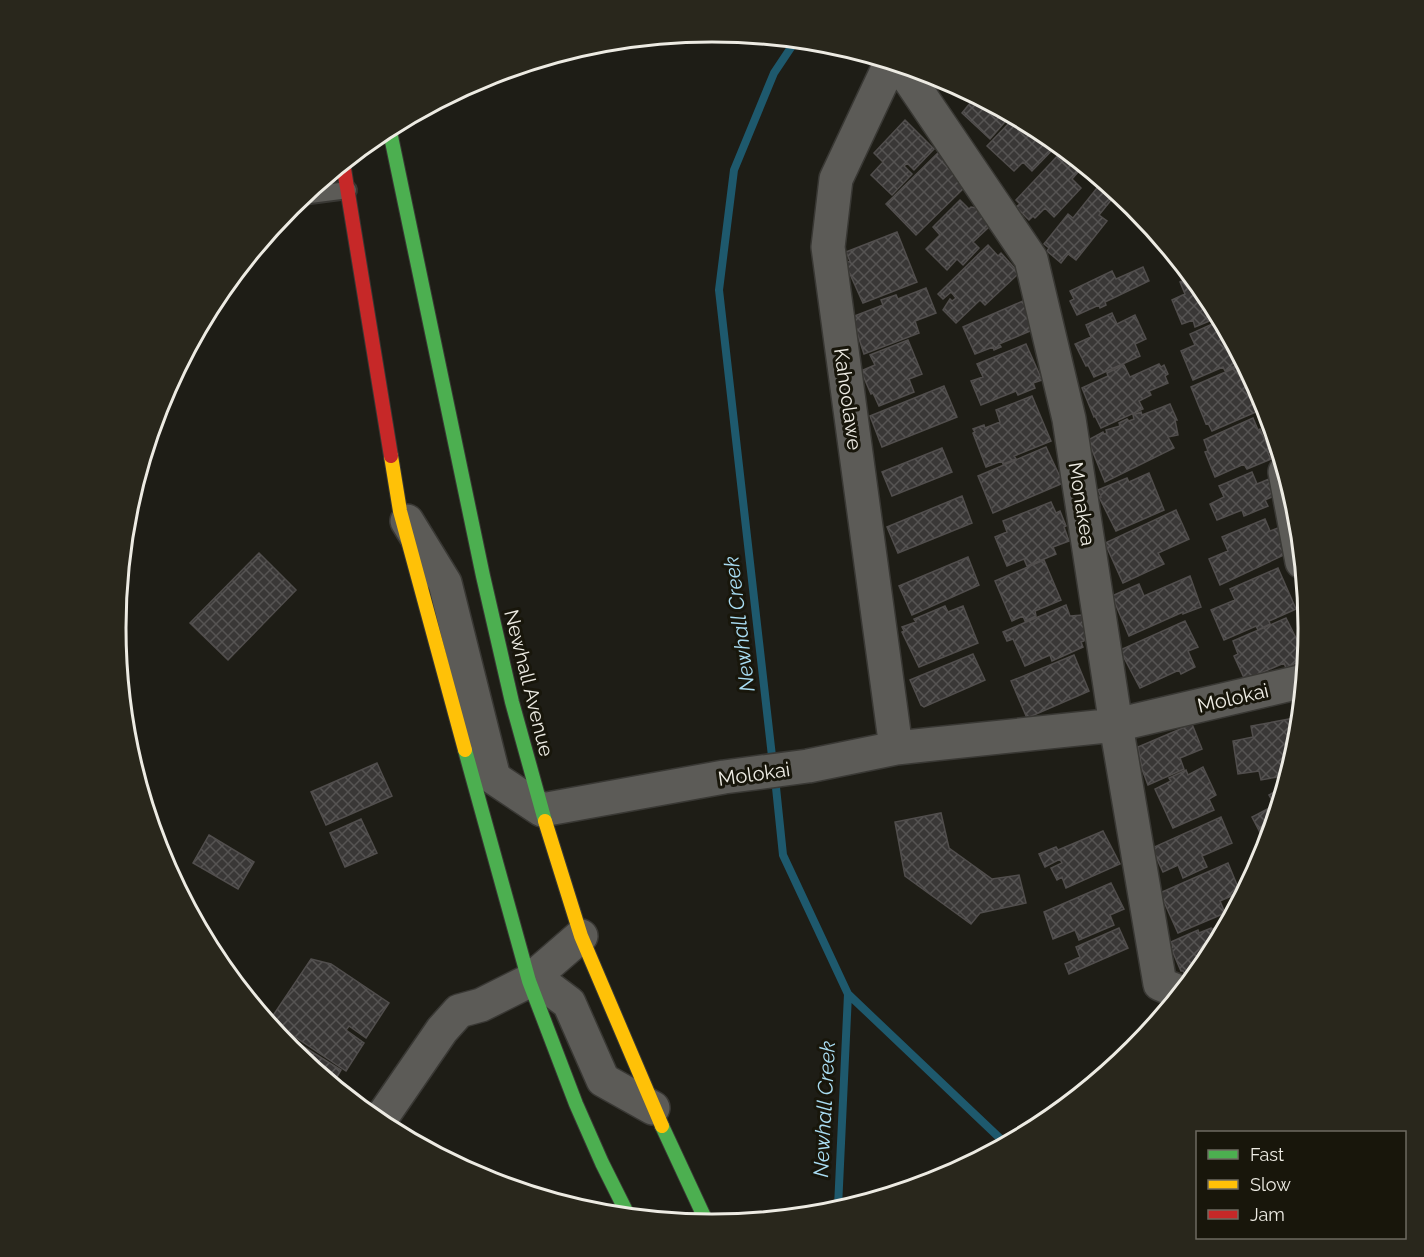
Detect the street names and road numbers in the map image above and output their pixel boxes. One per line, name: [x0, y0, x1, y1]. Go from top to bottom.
street label: Kahoolawe: [829, 346, 867, 452]
street label: Monakea: [1064, 460, 1100, 548]
street label: Newhall Avenue: [499, 607, 559, 759]
street label: Molokai: [1195, 678, 1271, 718]
street label: Molokai: [716, 757, 792, 791]

